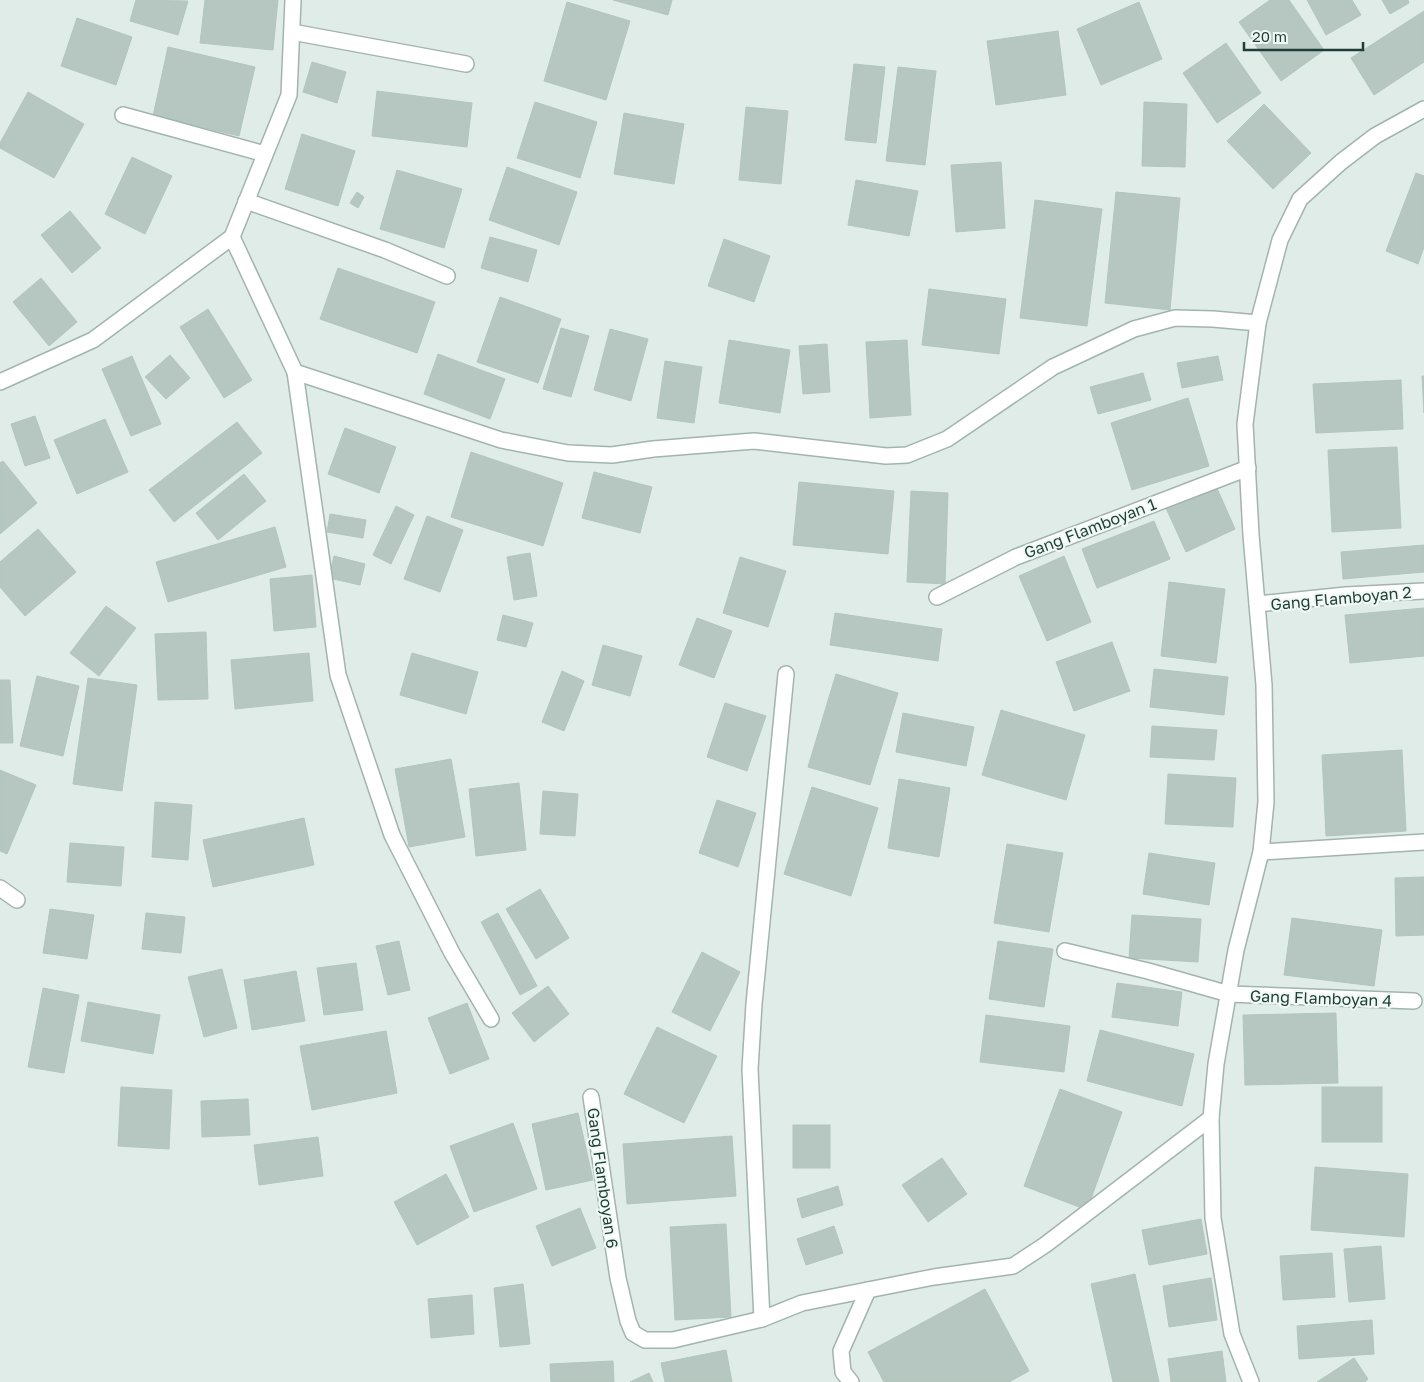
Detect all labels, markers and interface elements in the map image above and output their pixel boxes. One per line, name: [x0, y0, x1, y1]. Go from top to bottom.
scale bar: [1244, 20, 1363, 52]
text: 20 m: [1252, 27, 1287, 45]
street label: Gang Flamboyan 1: [1021, 493, 1159, 562]
street label: Gang Flamboyan 2: [1270, 582, 1412, 614]
street label: Gang Flamboyan 4: [1250, 986, 1392, 1010]
street label: Gang Flamboyan 6: [583, 1106, 623, 1250]

